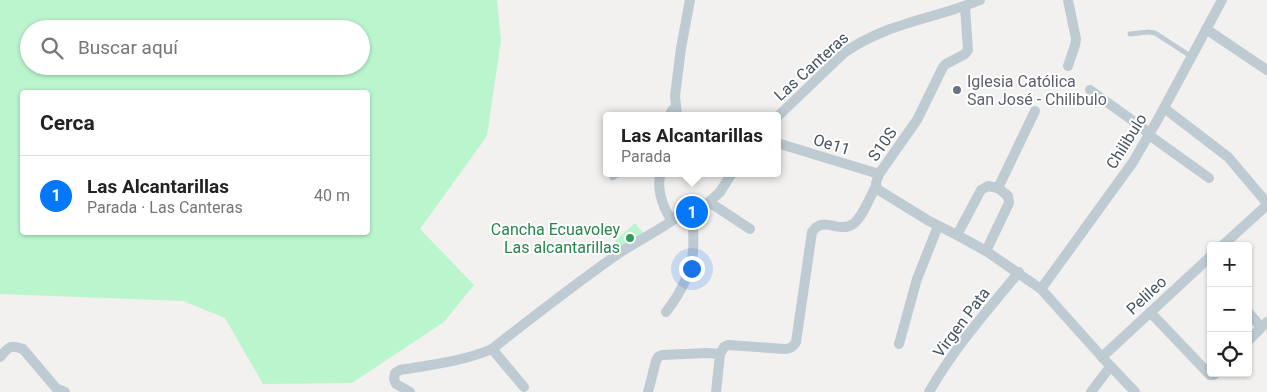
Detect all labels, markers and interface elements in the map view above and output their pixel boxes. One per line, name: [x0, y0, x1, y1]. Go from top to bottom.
search box: [20, 20, 370, 75]
street label: Las Canteras: [770, 28, 852, 105]
icon: search: [38, 34, 66, 62]
text: Buscar aquí: [78, 36, 178, 59]
place label: Iglesia Católica San José - Chilibulo: [967, 72, 1107, 109]
marker: Iglesia Católica San José - Chilibulo: [951, 84, 963, 96]
street label: Chilibulo: [1102, 110, 1151, 172]
text: Cerca: [40, 111, 95, 135]
popup: [603, 112, 781, 177]
text: Las Alcantarillas: [621, 124, 763, 147]
street label: S10S: [864, 124, 901, 165]
street label: Oe11: [811, 130, 853, 159]
text: Parada: [621, 147, 671, 166]
text: Las Alcantarillas: [87, 175, 229, 198]
text: 1: [51, 186, 61, 205]
text: 40 m: [314, 186, 350, 205]
pin: 1: [676, 193, 708, 231]
text: Parada · Las Canteras: [87, 198, 243, 217]
place label: Cancha Ecuavoley Las alcantarillas: [491, 220, 620, 257]
marker: Cancha Ecuavoley Las alcantarillas: [624, 232, 636, 244]
map controls: [1207, 242, 1252, 377]
button: +: [1207, 242, 1252, 287]
your location: [679, 256, 705, 282]
street label: Pelileo: [1122, 272, 1170, 319]
street label: Virgen Pata: [929, 284, 994, 361]
button: −: [1207, 287, 1252, 332]
button: locate: [1207, 332, 1252, 377]

